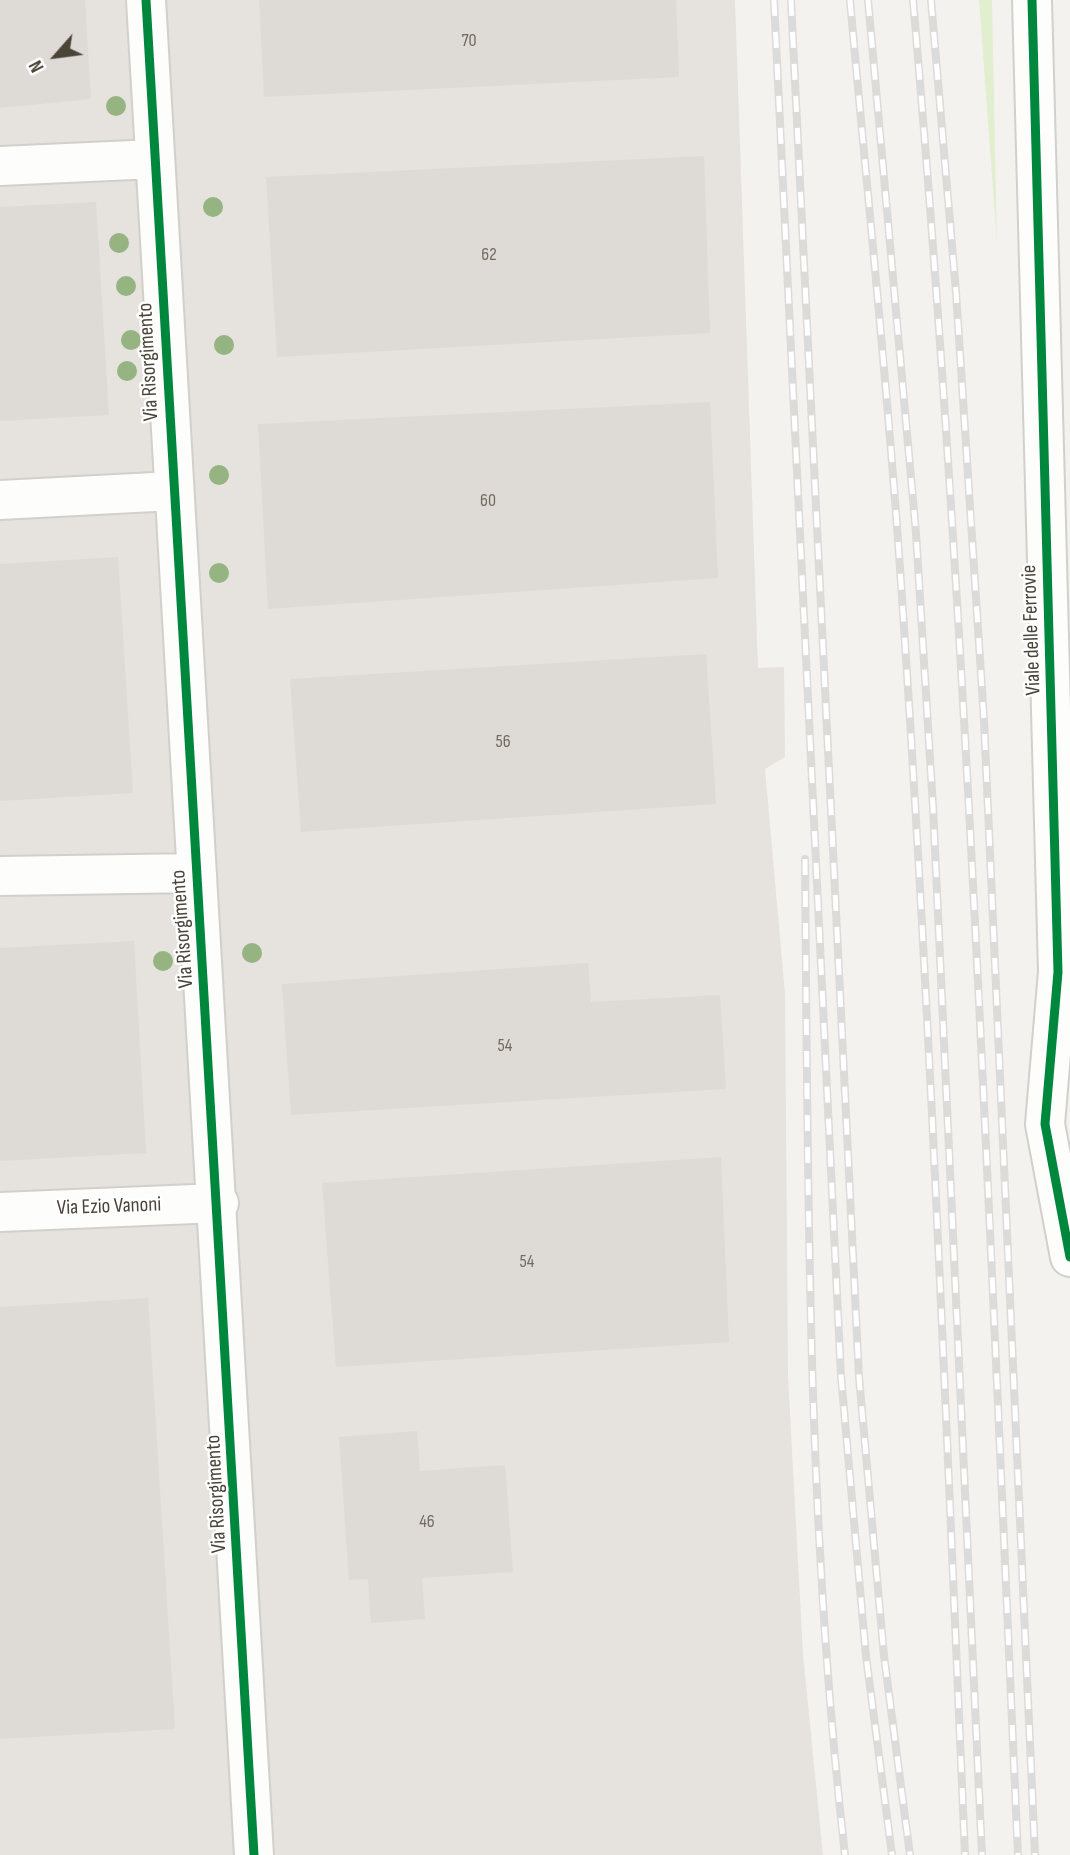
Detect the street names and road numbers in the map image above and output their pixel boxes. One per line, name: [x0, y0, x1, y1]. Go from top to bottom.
street label: Via Risorgimento: [133, 302, 165, 422]
street label: Viale delle Ferrovie: [1017, 564, 1047, 696]
street label: Via Risorgimento: [166, 869, 200, 989]
street label: Via Ezio Vanoni: [56, 1193, 162, 1221]
street label: Via Risorgimento: [201, 1434, 233, 1554]

